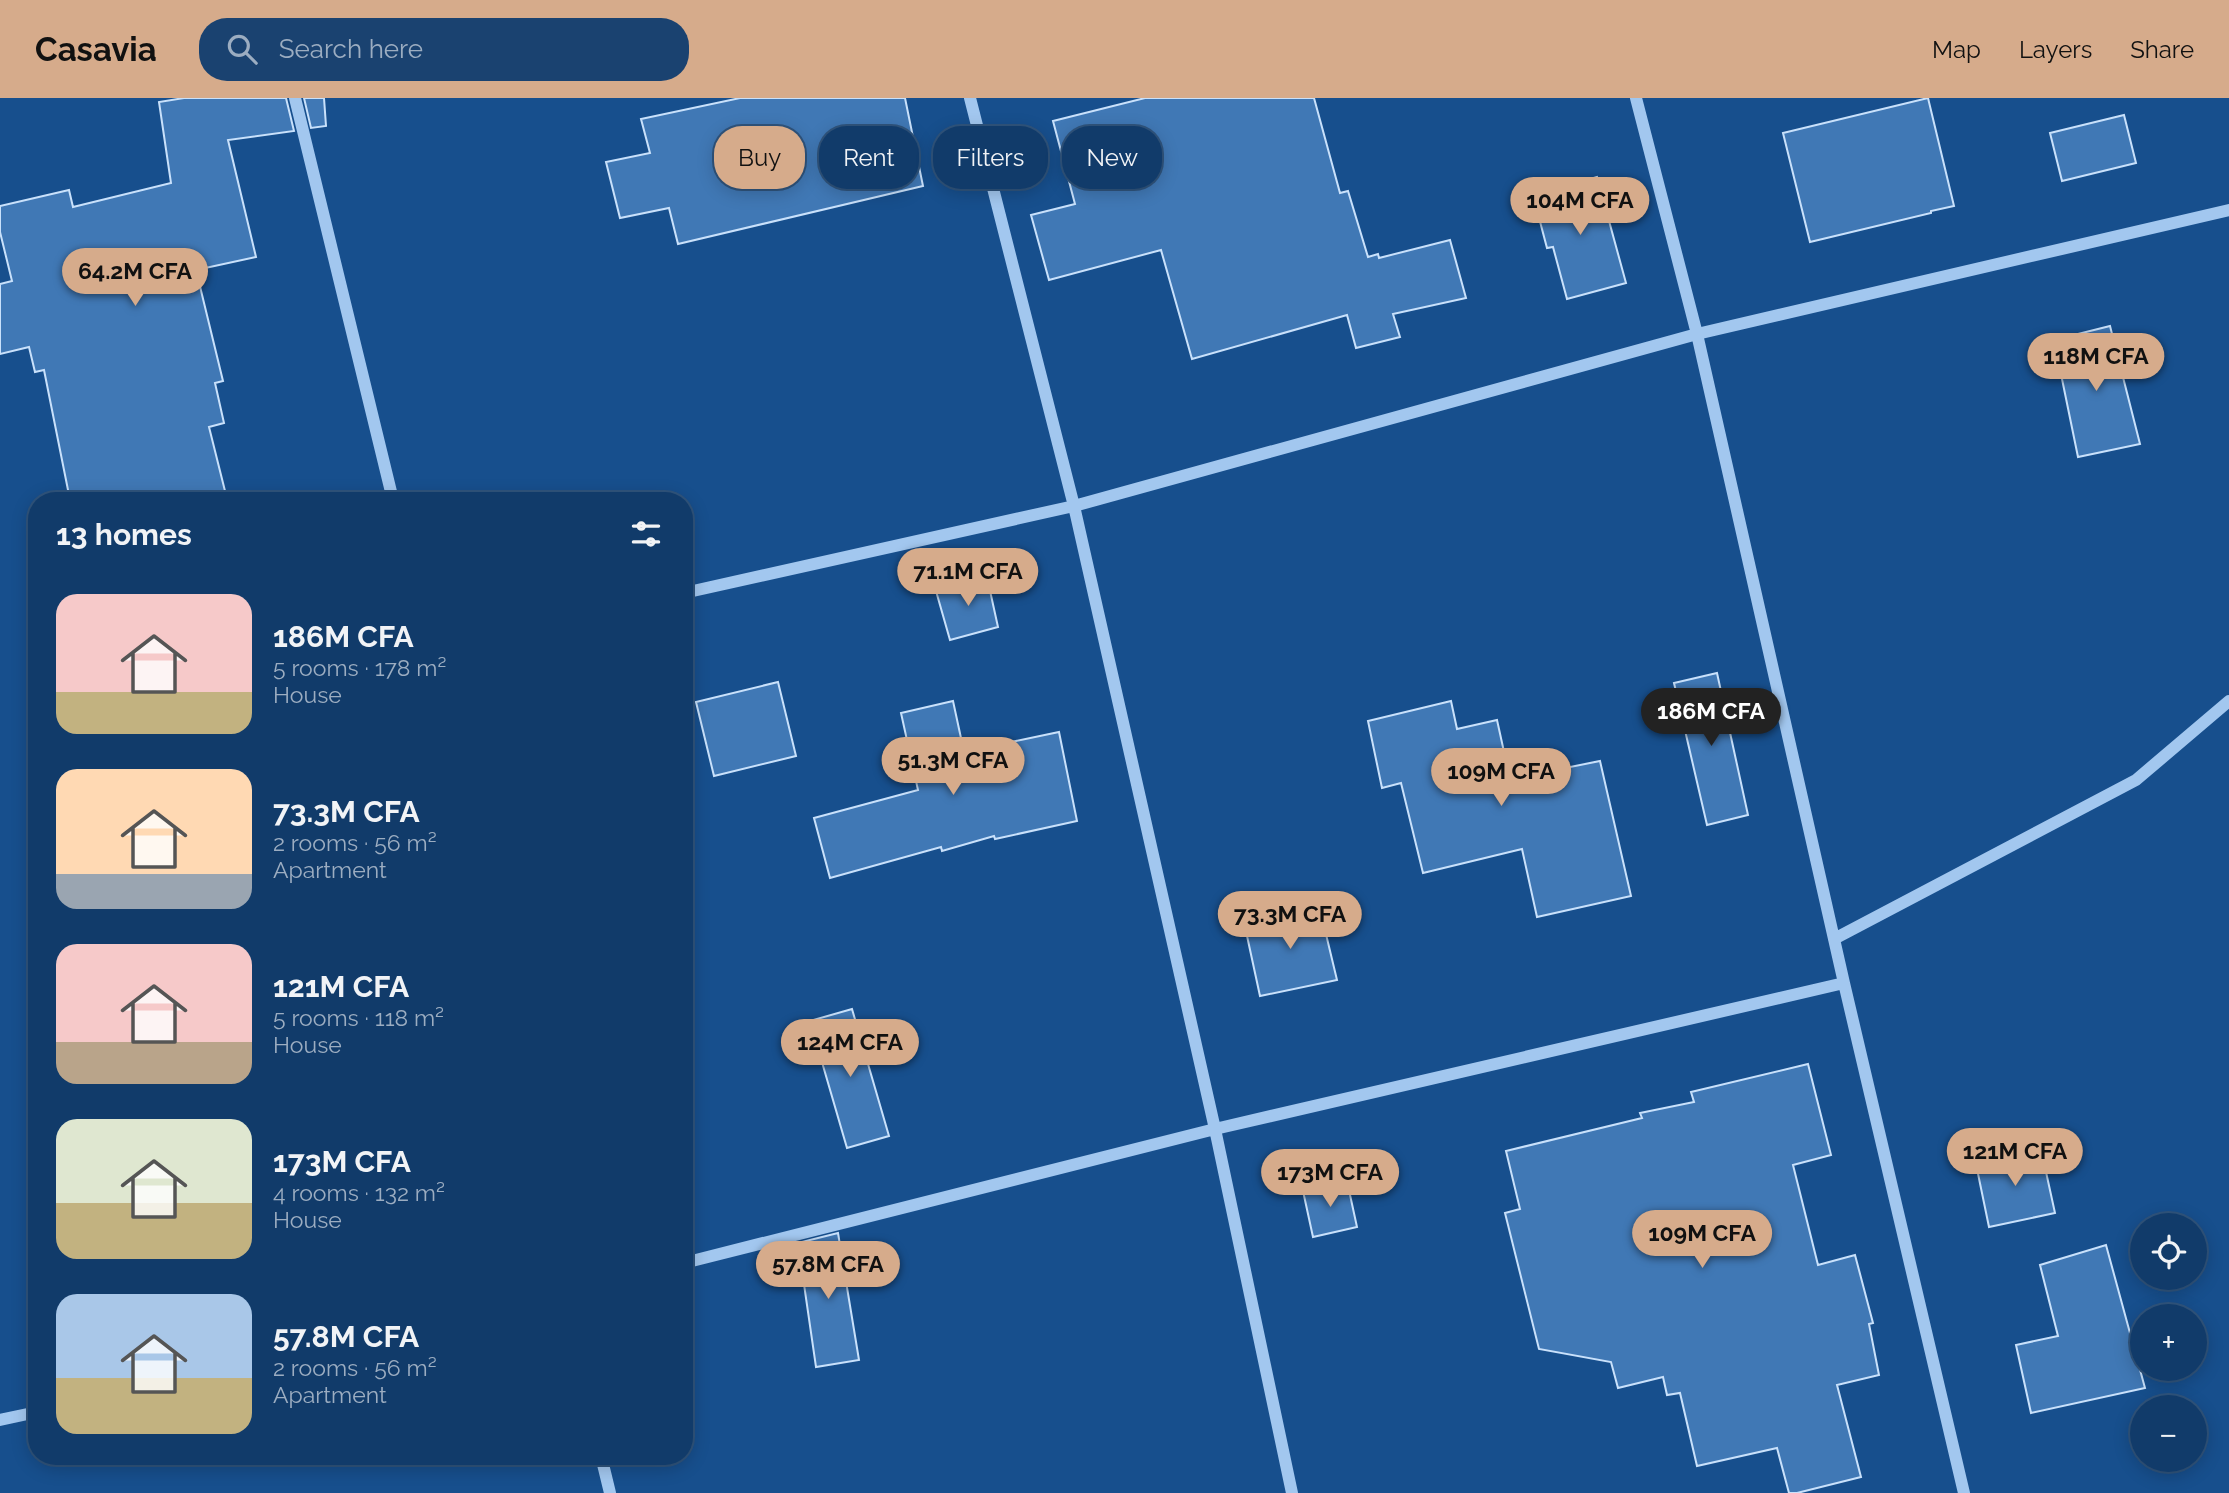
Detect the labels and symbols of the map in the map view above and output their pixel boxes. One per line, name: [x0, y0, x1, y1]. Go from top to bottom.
pin: 104M CFA: [1508, 178, 1652, 237]
pin: 64.2M CFA: [55, 248, 215, 308]
pin: 118M CFA: [2024, 334, 2168, 393]
pin: 71.1M CFA: [888, 548, 1048, 608]
pin: 186M CFA: [1639, 688, 1783, 748]
pin: 51.3M CFA: [873, 738, 1033, 797]
pin: 109M CFA: [1429, 748, 1573, 808]
pin: 73.3M CFA: [1210, 892, 1370, 951]
pin: 124M CFA: [778, 1020, 922, 1079]
pin: 121M CFA: [1943, 1128, 2087, 1188]
pin: 173M CFA: [1258, 1150, 1402, 1209]
pin: 109M CFA: [1630, 1210, 1774, 1270]
pin: 57.8M CFA: [748, 1242, 908, 1301]

